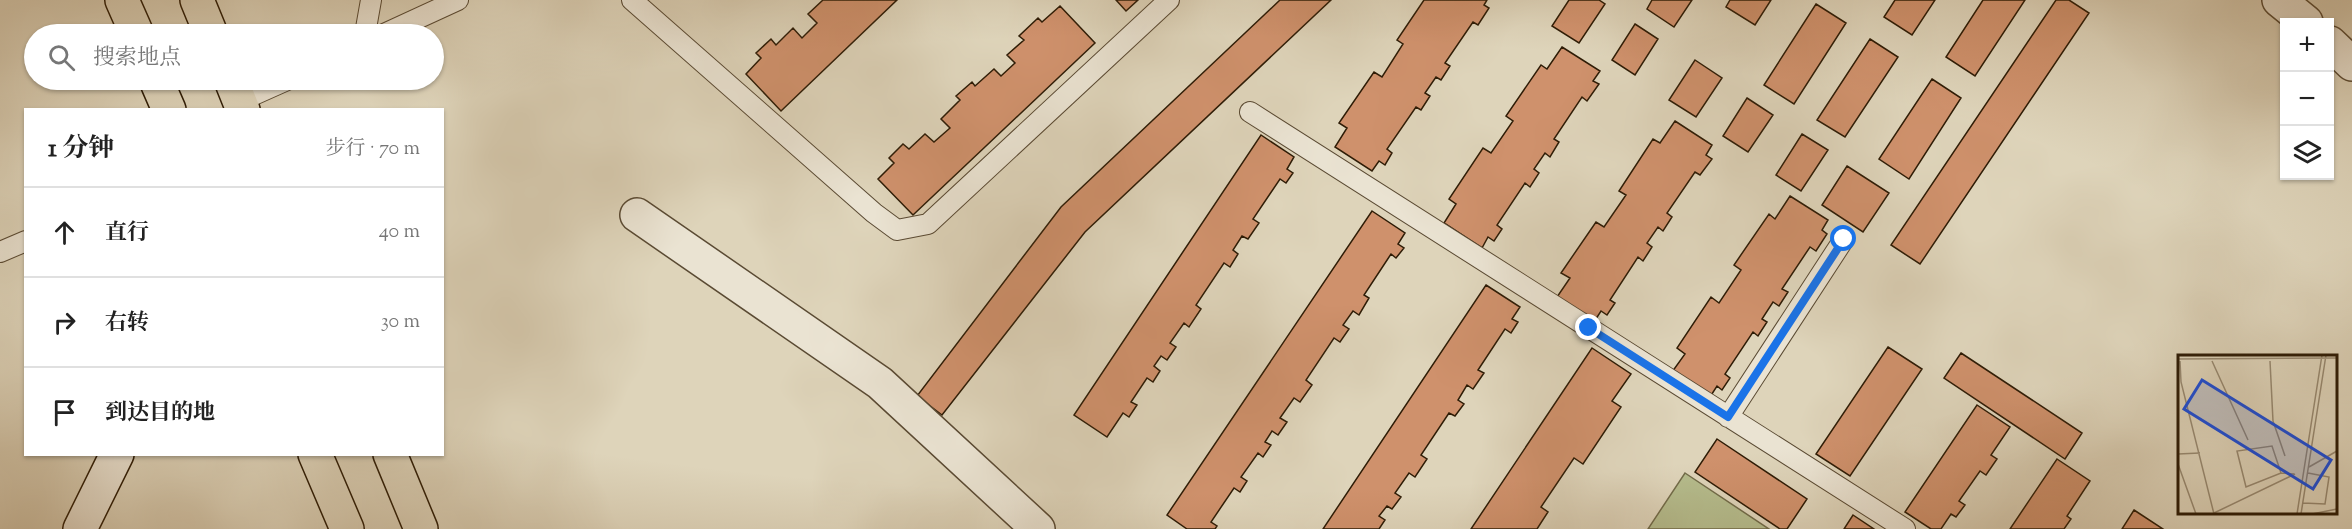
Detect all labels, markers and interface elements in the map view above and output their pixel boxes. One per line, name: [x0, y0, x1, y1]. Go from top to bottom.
map controls: [2280, 18, 2334, 180]
button: +: [2280, 18, 2334, 72]
search box: [24, 24, 444, 90]
icon: search: [45, 41, 78, 74]
text: 搜索地点: [93, 43, 181, 75]
button: −: [2280, 72, 2334, 126]
button: layers: [2280, 126, 2334, 180]
text: 1 分钟: [48, 131, 114, 168]
text: 步行 · 70 m: [325, 135, 420, 164]
icon: ahead: [48, 216, 81, 249]
text: 直行: [105, 218, 149, 250]
text: 40 m: [379, 218, 420, 247]
route start: [1830, 225, 1856, 251]
icon: right: [48, 306, 81, 339]
text: 右转: [105, 308, 149, 340]
text: 30 m: [381, 308, 420, 337]
route end: [1575, 314, 1601, 340]
inset map: [2178, 355, 2337, 514]
icon: arrive: [48, 396, 81, 429]
text: 到达目的地: [105, 398, 215, 430]

